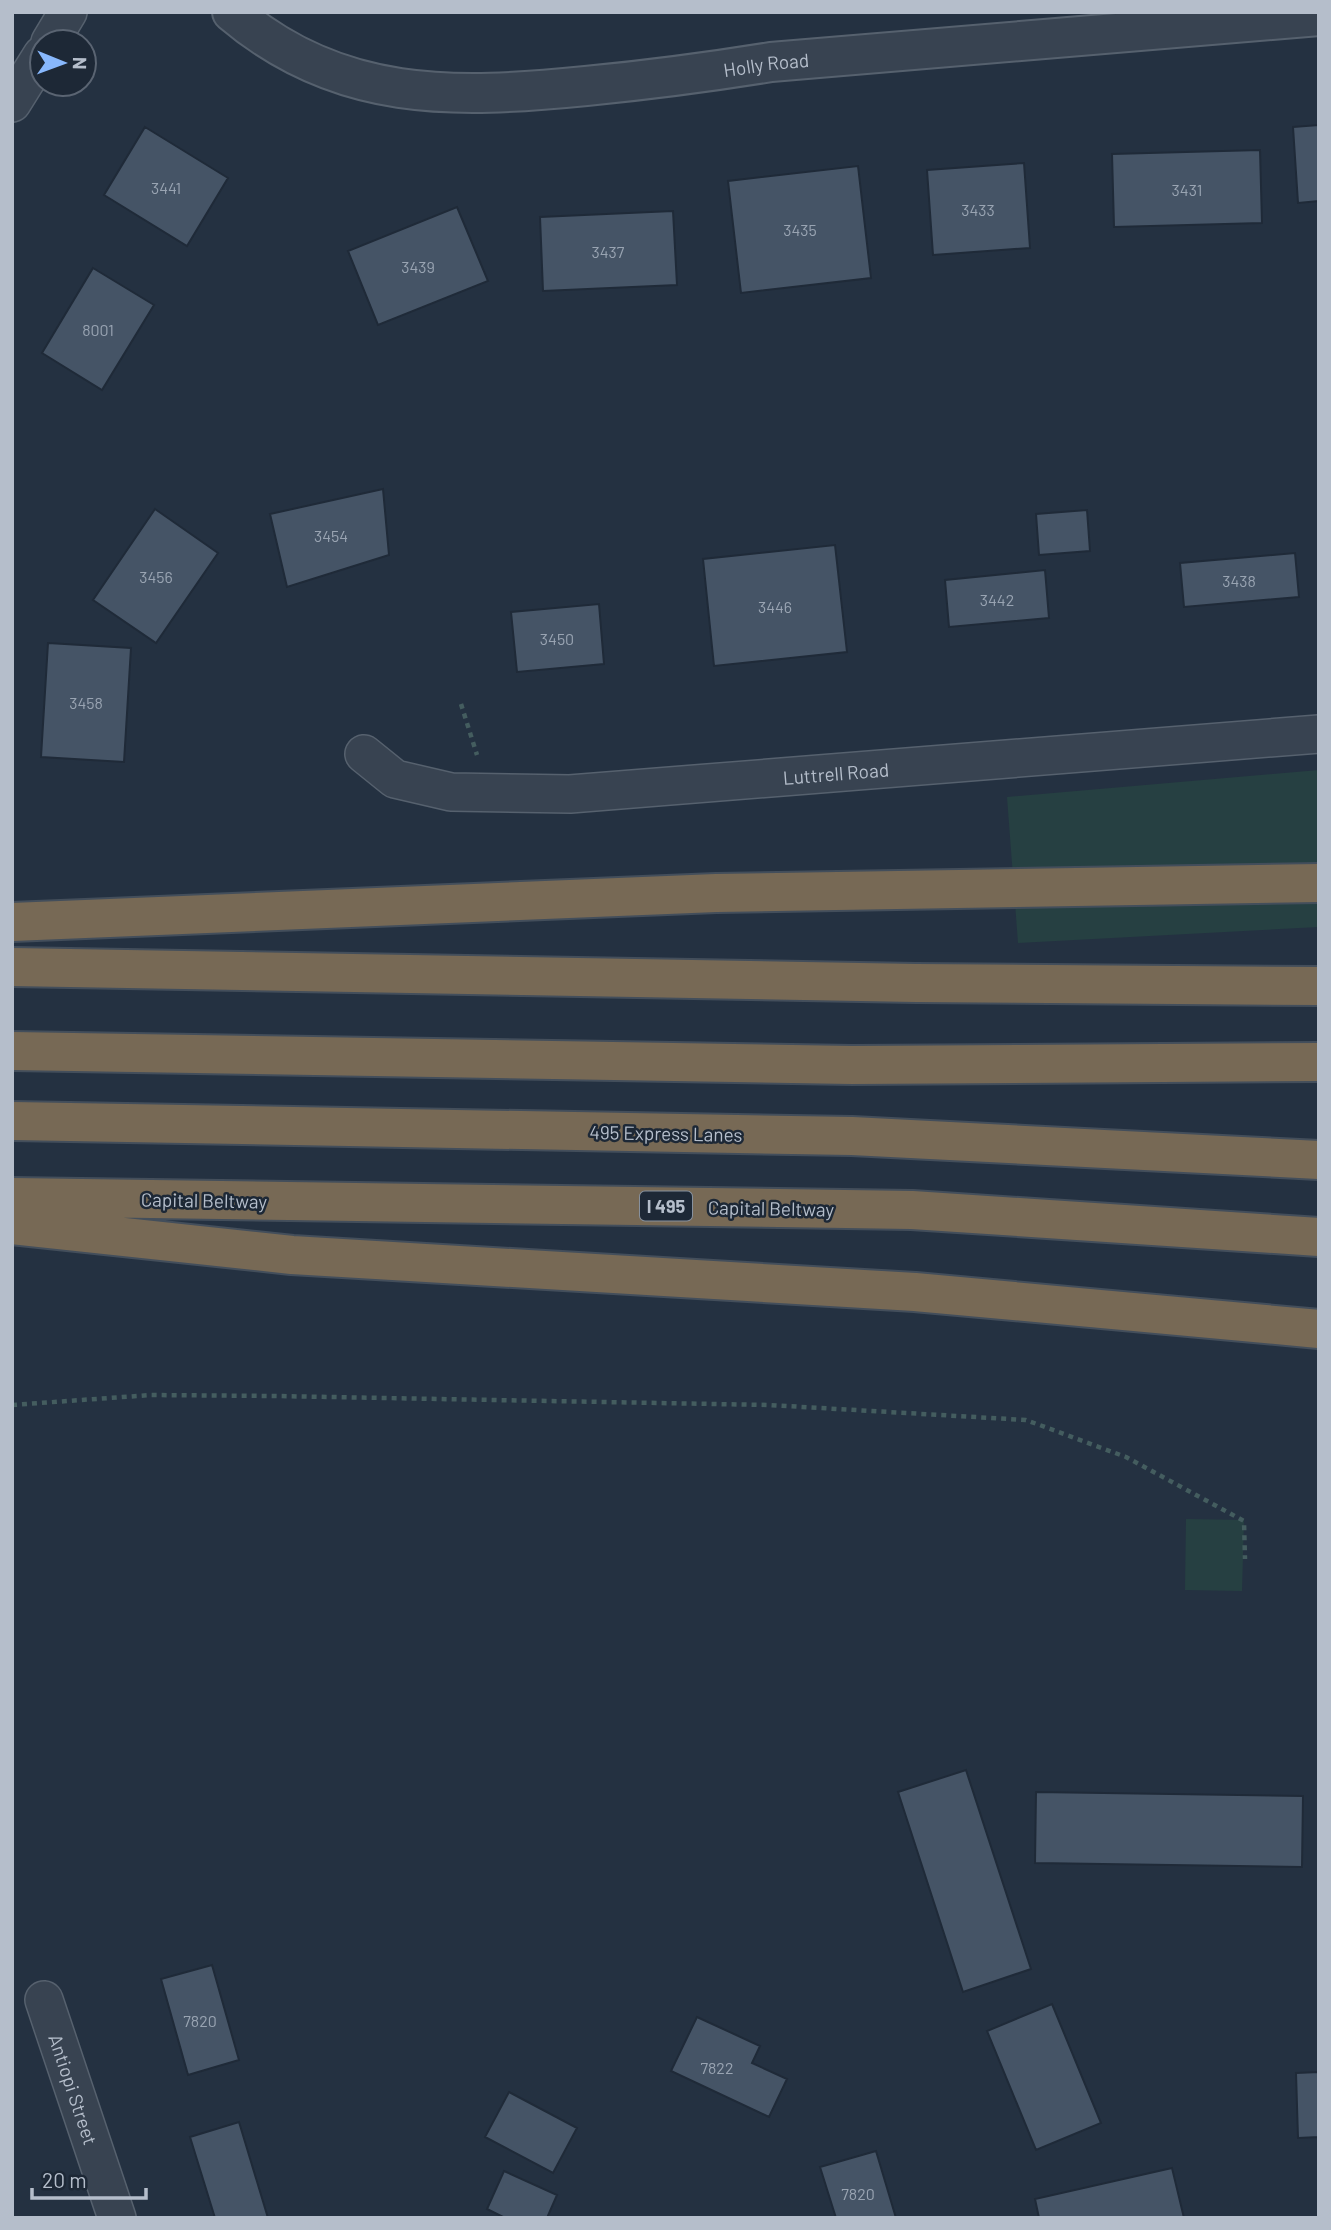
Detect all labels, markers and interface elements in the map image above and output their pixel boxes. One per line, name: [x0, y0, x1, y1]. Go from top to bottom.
north arrow: [28, 28, 98, 98]
street label: Holly Road: [722, 47, 810, 81]
text: N: [69, 57, 92, 70]
house number: 3441: [151, 178, 181, 197]
house number: 3431: [1172, 180, 1202, 199]
house number: 3433: [961, 200, 995, 219]
house number: 3435: [783, 220, 817, 239]
house number: 3437: [592, 242, 625, 261]
house number: 3439: [401, 257, 435, 276]
house number: 8001: [82, 320, 114, 339]
house number: 3454: [314, 526, 348, 545]
house number: 3456: [139, 567, 173, 586]
house number: 3438: [1222, 571, 1256, 590]
house number: 3442: [980, 590, 1014, 609]
house number: 3446: [758, 597, 792, 616]
house number: 3450: [540, 629, 574, 648]
house number: 3458: [69, 693, 103, 712]
street label: Luttrell Road: [782, 757, 890, 788]
street label: 495 Express Lanes: [589, 1120, 743, 1146]
street label: Capital Beltway: [141, 1187, 268, 1213]
road number: I 495: [640, 1191, 692, 1220]
street label: Capital Beltway: [708, 1195, 835, 1221]
house number: 7820: [183, 2011, 217, 2030]
street label: Antiopi Street: [45, 2031, 103, 2147]
house number: 7822: [700, 2058, 734, 2077]
scale bar: [32, 2156, 145, 2200]
text: 20 m: [42, 2167, 87, 2192]
house number: 7820: [841, 2184, 875, 2203]

